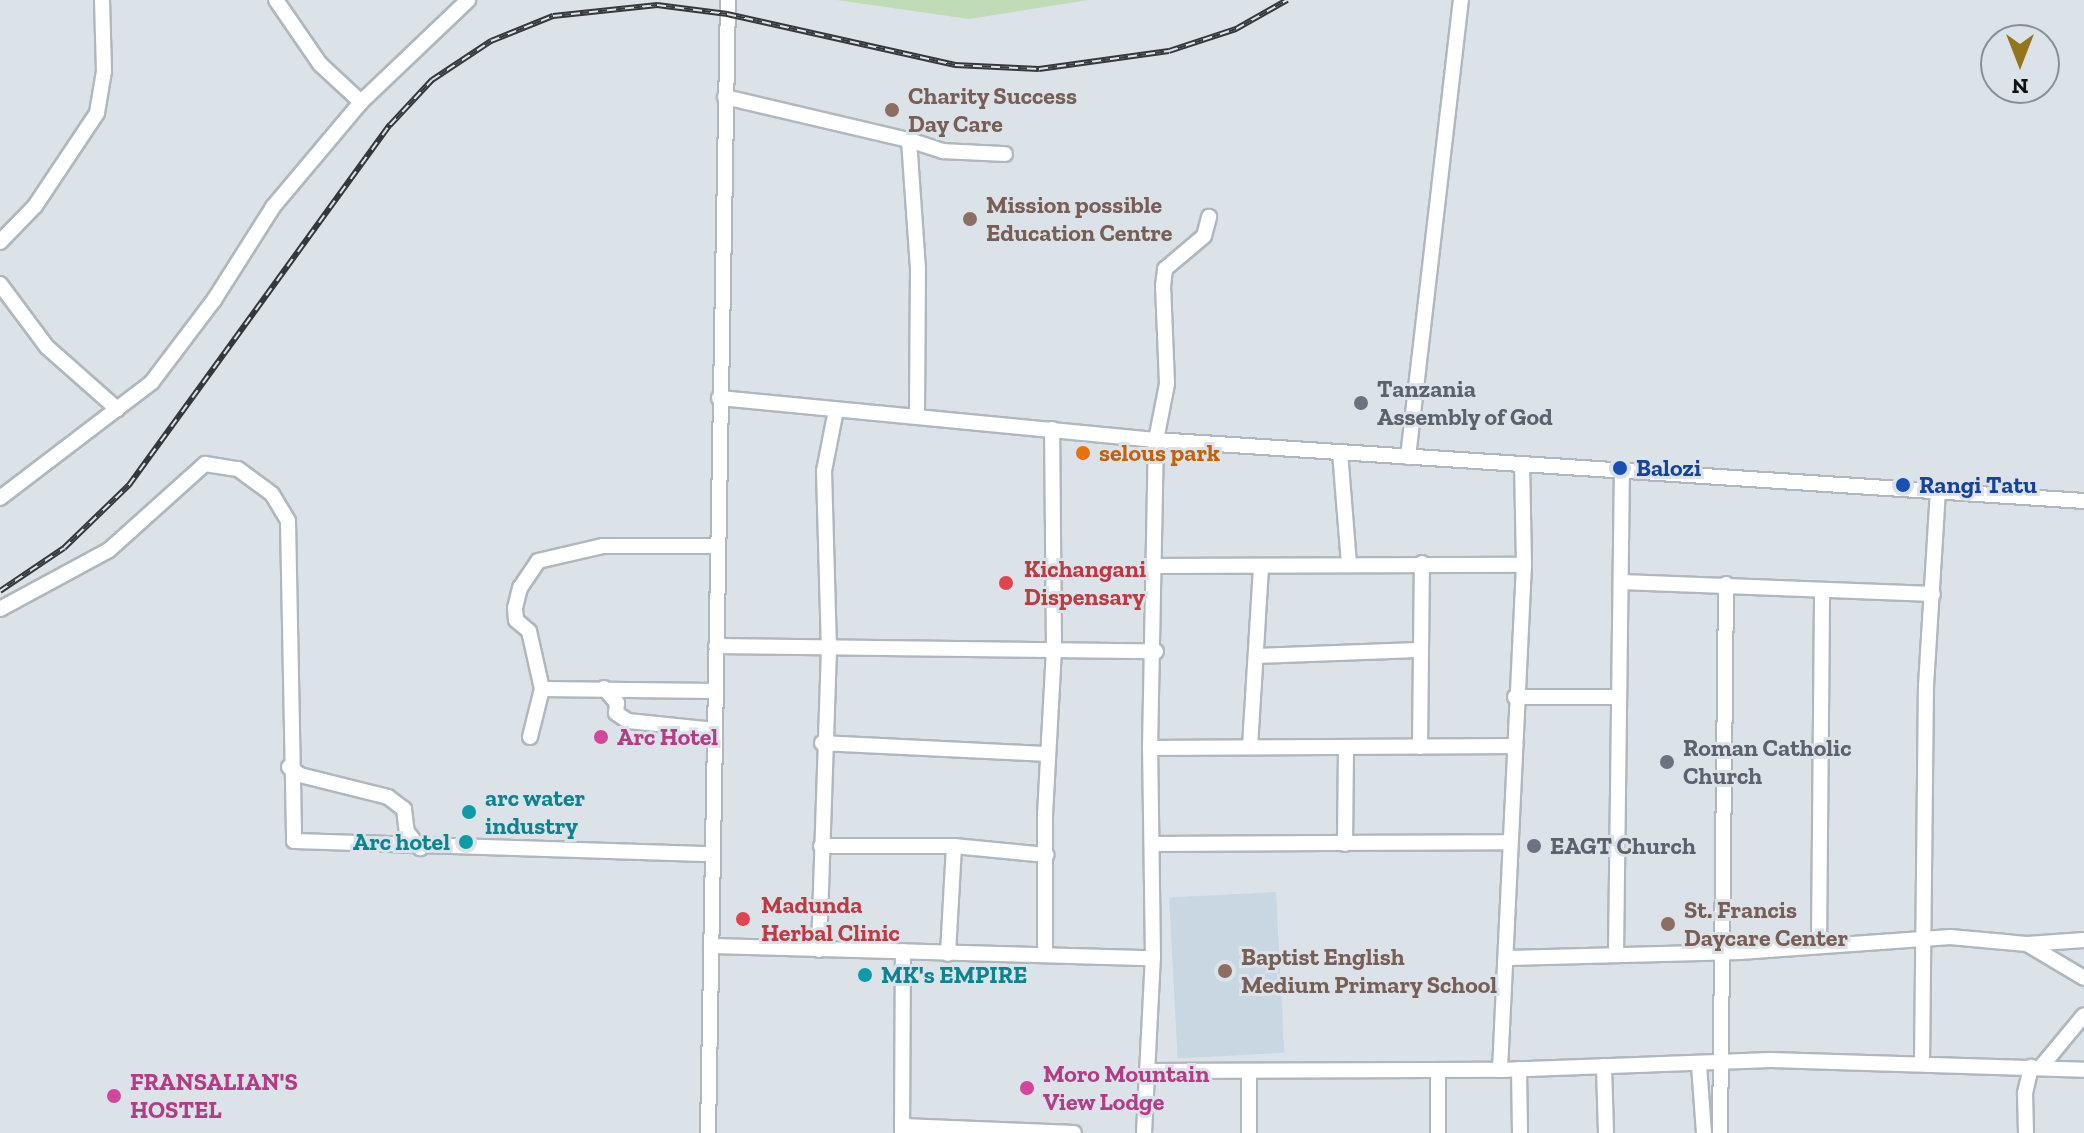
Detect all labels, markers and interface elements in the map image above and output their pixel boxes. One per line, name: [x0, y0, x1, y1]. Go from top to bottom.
north arrow: [1980, 24, 2060, 104]
text: N: [2012, 73, 2028, 100]
place label: Charity Success Day Care: [908, 82, 1078, 138]
marker: Charity Success Day Care: [883, 101, 901, 119]
place label: Mission possible Education Centre: [986, 191, 1172, 247]
marker: Mission possible Education Centre: [961, 210, 979, 228]
place label: Tanzania Assembly of God: [1377, 375, 1553, 431]
marker: Tanzania Assembly of God: [1352, 394, 1370, 412]
place label: selous park: [1099, 439, 1220, 467]
marker: selous park: [1074, 444, 1092, 462]
place label: Balozi: [1636, 454, 1701, 482]
marker: Balozi: [1611, 459, 1629, 477]
place label: Rangi Tatu: [1919, 471, 2037, 499]
marker: Rangi Tatu: [1894, 476, 1912, 494]
place label: Kichangani Dispensary: [1024, 555, 1146, 611]
marker: Kichangani Dispensary: [995, 572, 1017, 594]
place label: Arc Hotel: [617, 723, 718, 751]
marker: Arc Hotel: [592, 728, 610, 746]
place label: Roman Catholic Church: [1683, 734, 1852, 790]
marker: Roman Catholic Church: [1658, 753, 1676, 771]
place label: arc water industry: [485, 784, 586, 840]
marker: arc water industry: [460, 803, 478, 821]
place label: Arc hotel: [353, 828, 450, 856]
place label: EAGT Church: [1550, 832, 1696, 860]
marker: Arc hotel: [457, 833, 475, 851]
marker: EAGT Church: [1525, 837, 1543, 855]
place label: Madunda Herbal Clinic: [761, 891, 900, 947]
place label: St. Francis Daycare Center: [1684, 896, 1848, 952]
marker: Madunda Herbal Clinic: [732, 908, 754, 930]
marker: St. Francis Daycare Center: [1659, 915, 1677, 933]
place label: Baptist English Medium Primary School: [1241, 943, 1498, 999]
place label: MK's EMPIRE: [881, 961, 1027, 989]
marker: Baptist English Medium Primary School: [1216, 962, 1234, 980]
marker: MK's EMPIRE: [856, 966, 874, 984]
place label: Moro Mountain View Lodge: [1043, 1060, 1209, 1116]
place label: FRANSALIAN'S HOSTEL: [130, 1068, 298, 1124]
marker: Moro Mountain View Lodge: [1018, 1079, 1036, 1097]
marker: FRANSALIAN'S HOSTEL: [105, 1087, 123, 1105]

